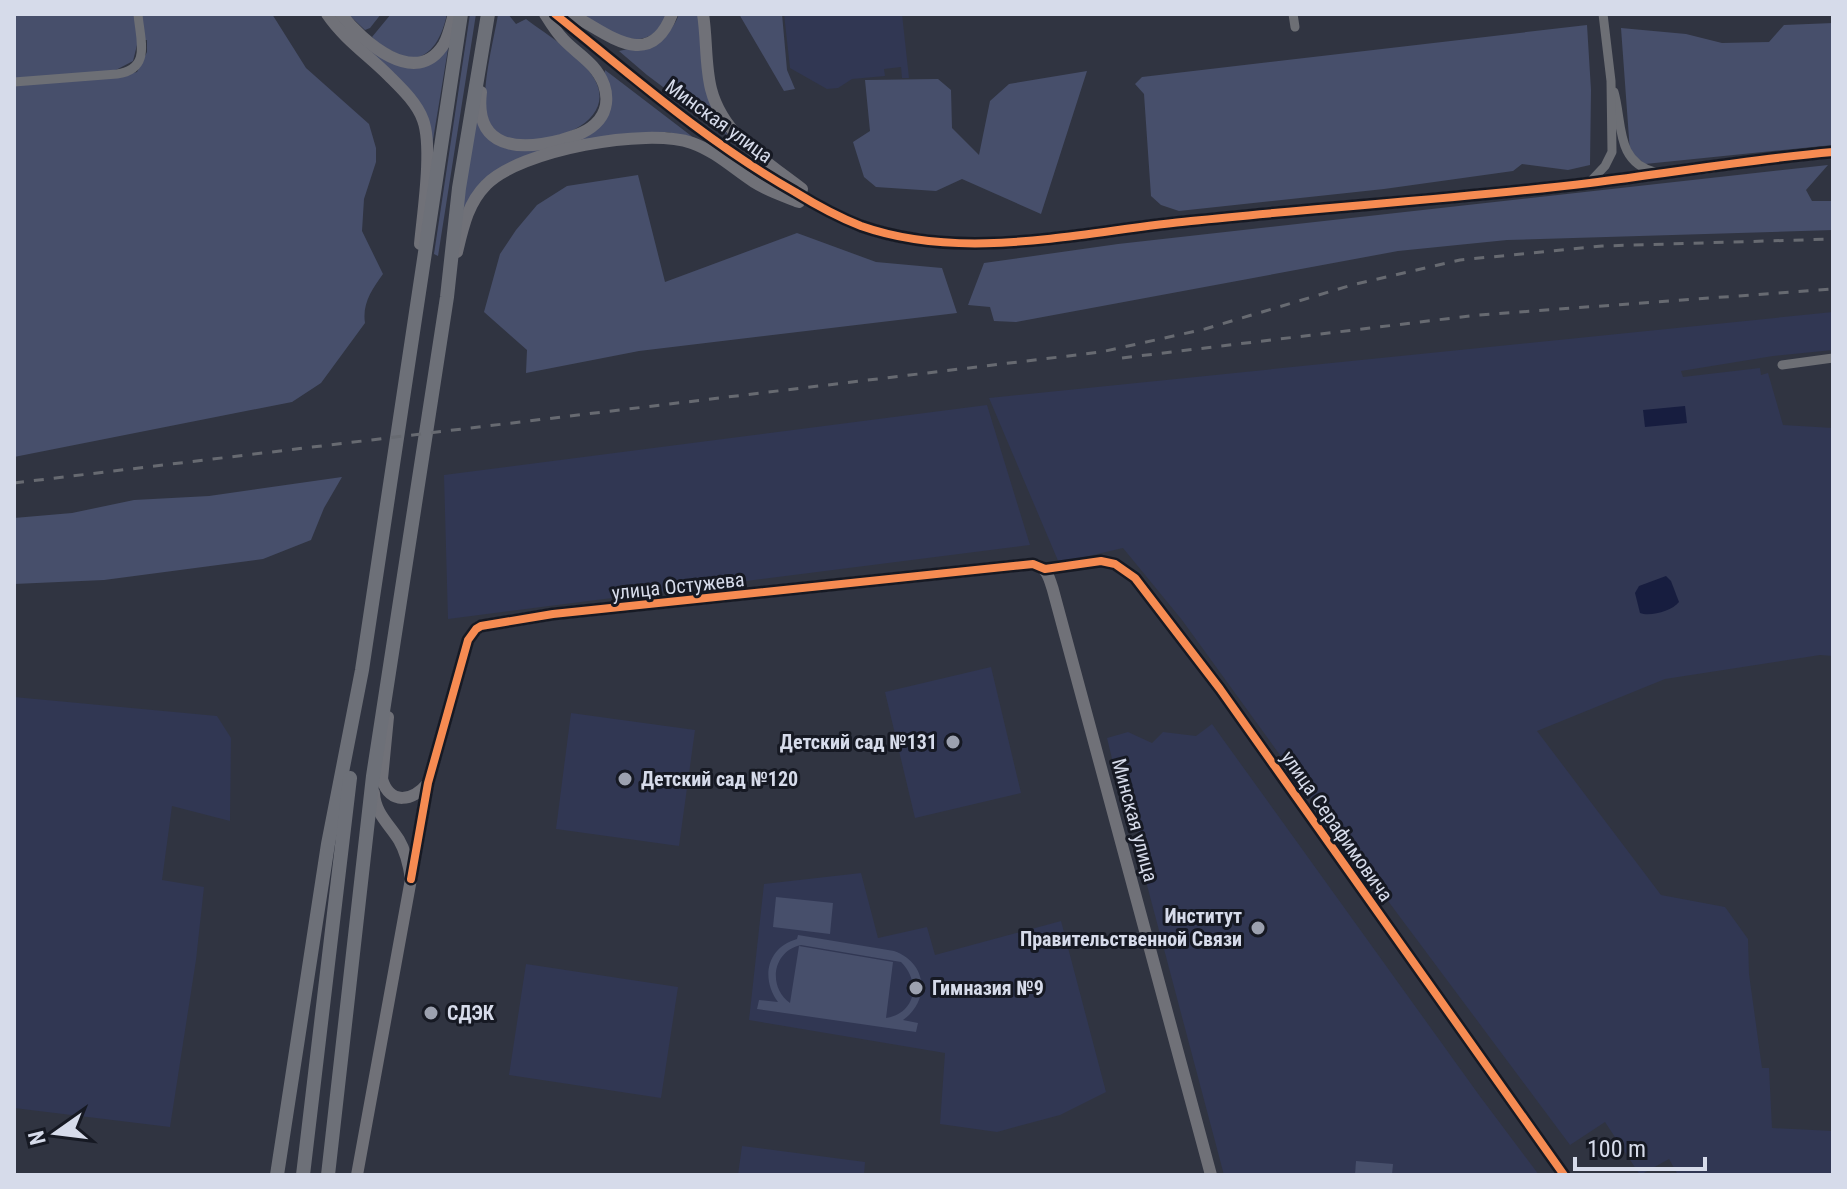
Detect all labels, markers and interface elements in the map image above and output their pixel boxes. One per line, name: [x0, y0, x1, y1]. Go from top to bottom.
street label: Минская улица: [661, 74, 777, 168]
street label: улица Остужева: [610, 567, 746, 605]
place label: Детский сад №131: [780, 730, 937, 754]
marker: Детский сад №131: [944, 733, 962, 751]
street label: улица Серафимовича: [1276, 746, 1398, 906]
street label: Минская улица: [1107, 756, 1163, 884]
place label: Детский сад №120: [641, 767, 798, 791]
marker: Детский сад №120: [616, 770, 634, 788]
place label: Институт Правительственной Связи: [1020, 904, 1242, 951]
marker: Институт Правительственной Связи: [1249, 919, 1267, 937]
place label: Гимназия №9: [932, 976, 1044, 1000]
marker: Гимназия №9: [907, 979, 925, 997]
place label: СДЭК: [447, 1001, 495, 1025]
marker: СДЭК: [422, 1004, 440, 1022]
north arrow: [16, 1093, 96, 1173]
scale bar: [1575, 1121, 1705, 1171]
text: N: [23, 1128, 51, 1147]
text: 100 m: [1587, 1135, 1646, 1163]

